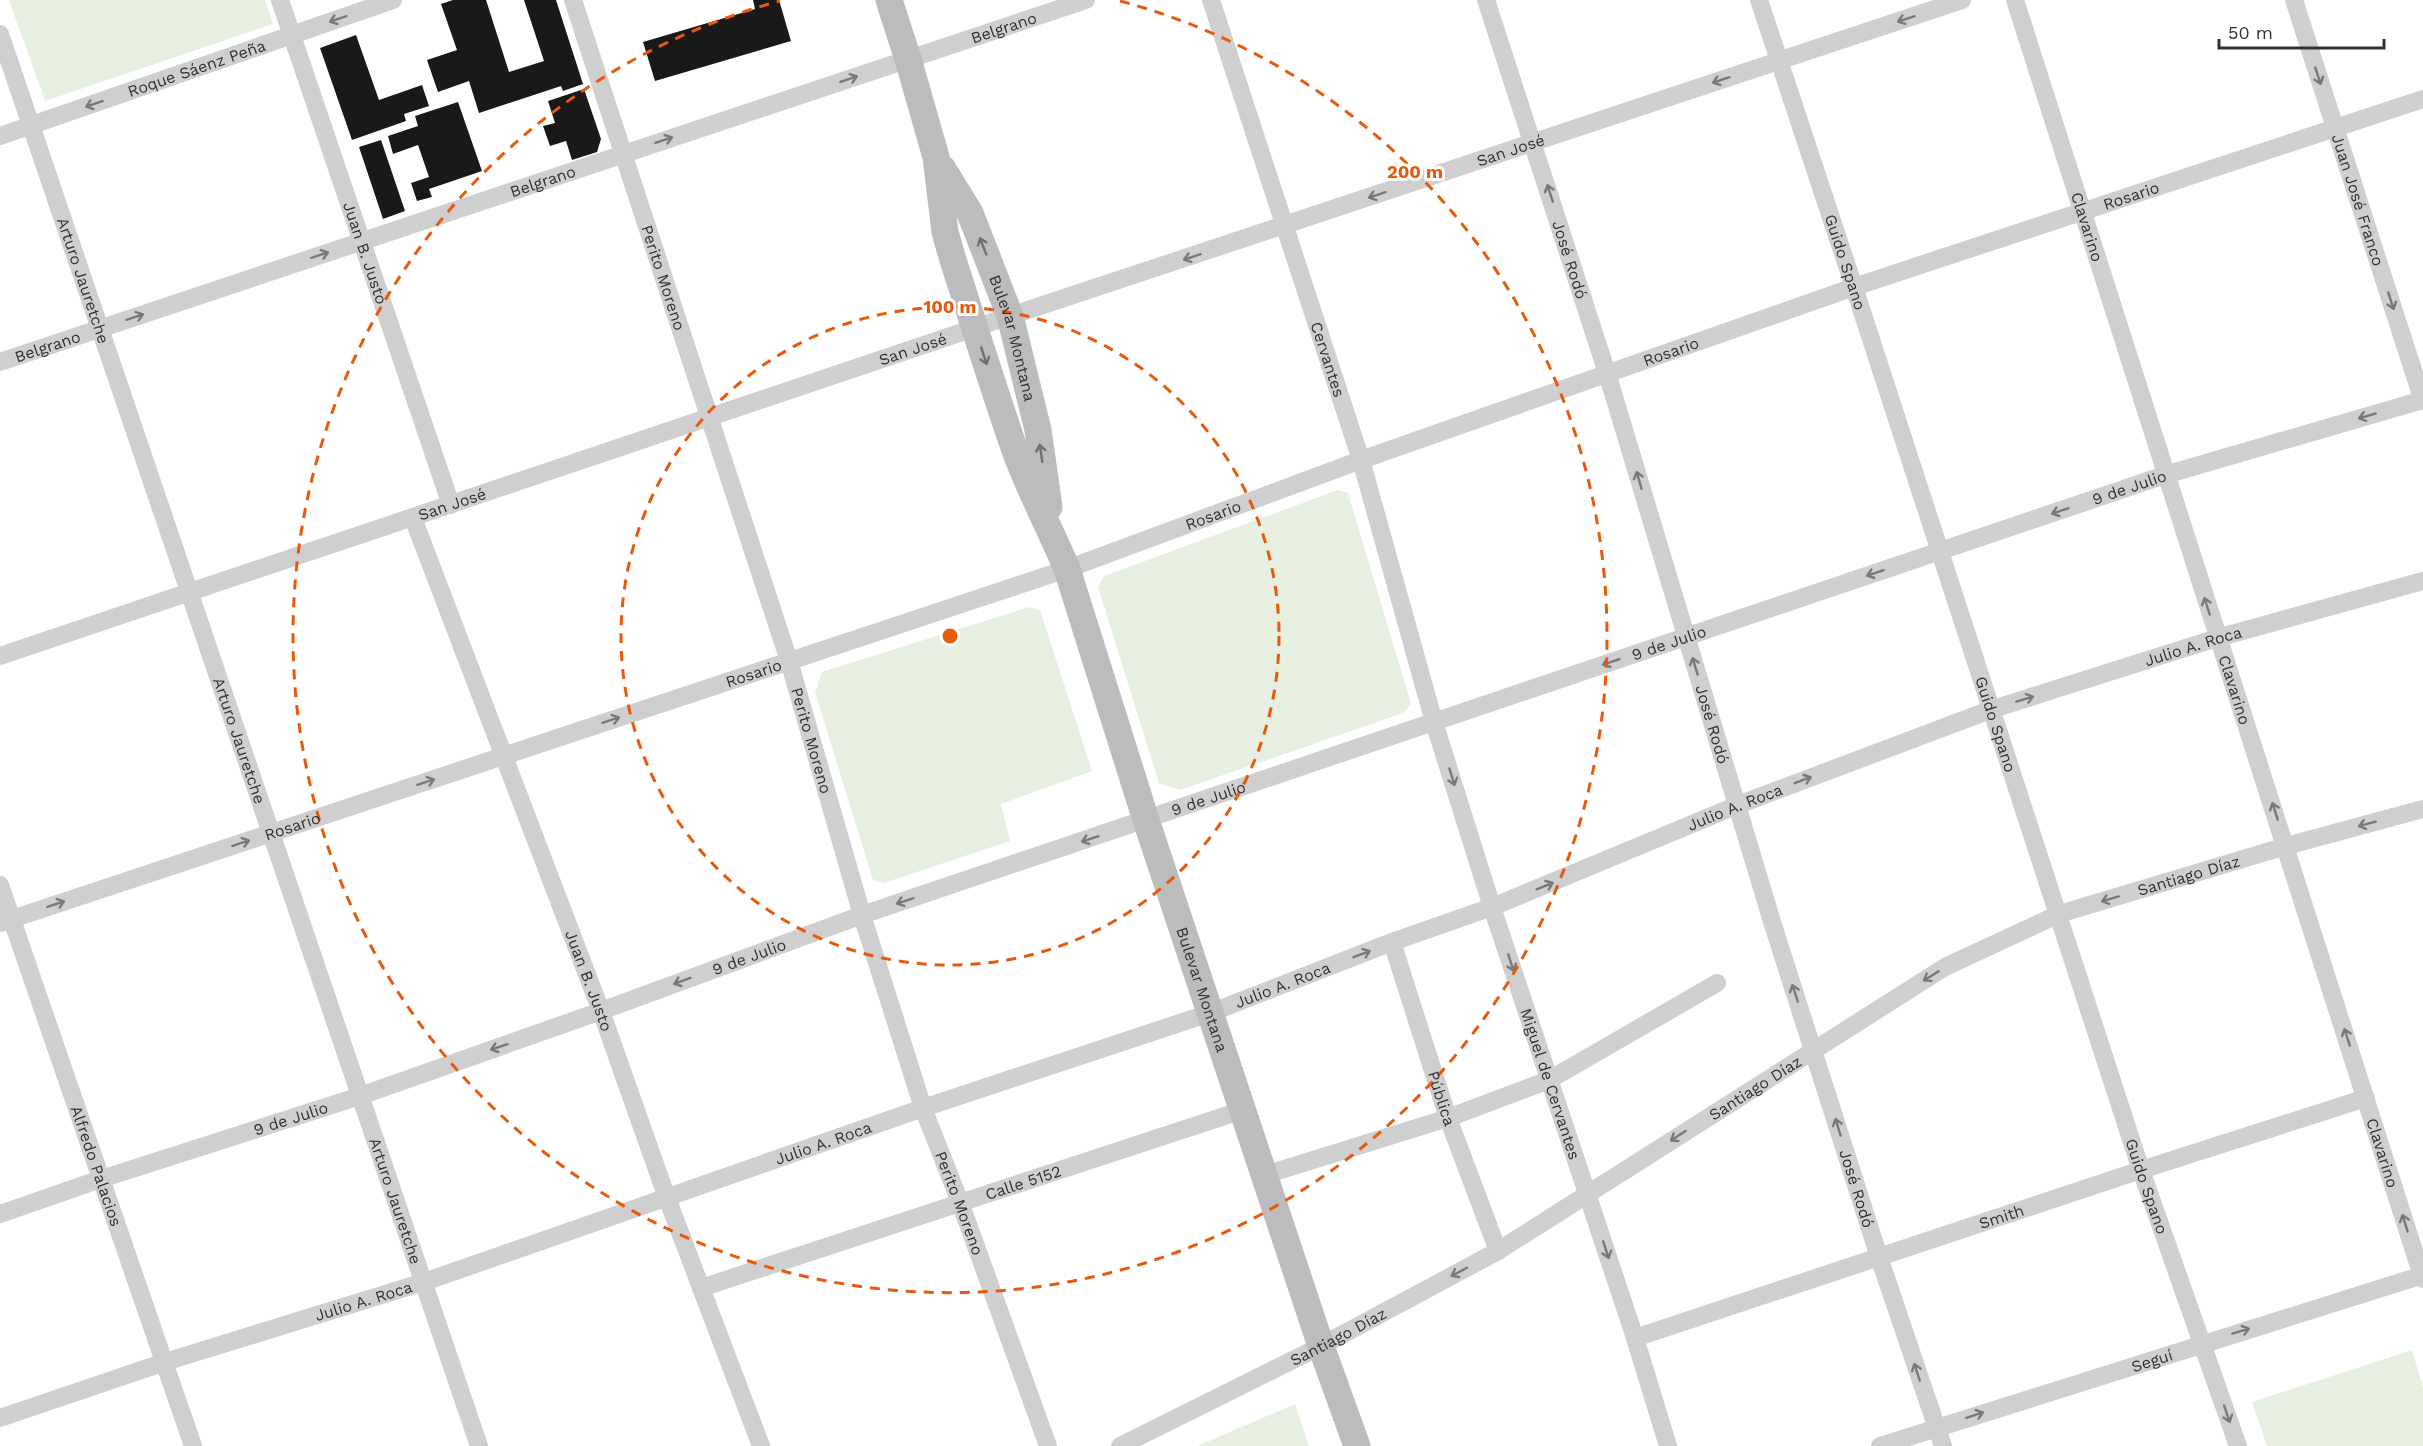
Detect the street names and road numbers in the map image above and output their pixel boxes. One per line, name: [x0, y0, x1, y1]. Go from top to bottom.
street label: Belgrano: [968, 8, 1039, 47]
street label: Roque Sáenz Peña: [125, 35, 268, 101]
street label: San José: [1474, 130, 1547, 170]
street label: Juan José Franco: [2328, 132, 2388, 268]
street label: Belgrano: [507, 161, 578, 201]
street label: Rosario: [2101, 177, 2162, 214]
street label: Clavarino: [2067, 189, 2107, 264]
street label: Juan B. Justo: [340, 199, 392, 306]
street label: Guido Spano: [1821, 212, 1870, 312]
street label: Arturo Jauretche: [53, 215, 114, 346]
street label: José Rodó: [1549, 218, 1592, 301]
street label: Perito Moreno: [638, 222, 690, 333]
street label: Bulevar Montana: [985, 272, 1040, 403]
street label: Cervantes: [1307, 319, 1349, 399]
street label: Belgrano: [12, 326, 83, 366]
street label: San José: [876, 329, 949, 369]
street label: Rosario: [1640, 333, 1701, 370]
street label: 9 de Julio: [2090, 466, 2169, 508]
street label: San José: [416, 484, 488, 524]
street label: Rosario: [1183, 496, 1244, 534]
street label: 9 de Julio: [1629, 621, 1708, 664]
street label: Julio A. Roca: [2142, 622, 2244, 670]
street label: Clavarino: [2215, 652, 2255, 727]
street label: Rosario: [723, 655, 784, 691]
street label: Guido Spano: [1972, 674, 2021, 775]
street label: Arturo Jauretche: [209, 675, 270, 806]
street label: José Rodó: [1692, 683, 1733, 766]
street label: Perito Moreno: [788, 685, 836, 796]
street label: 9 de Julio: [1169, 777, 1248, 819]
street label: Julio A. Roca: [1684, 780, 1785, 835]
street label: Rosario: [262, 808, 323, 844]
street label: Santiago Díaz: [2135, 851, 2242, 899]
street label: Bulevar Montana: [1173, 924, 1232, 1054]
street label: Juan B. Justo: [562, 927, 617, 1034]
street label: 9 de Julio: [709, 934, 788, 979]
street label: Julio A. Roca: [1232, 958, 1333, 1012]
street label: Miguel de Cervantes: [1517, 1006, 1585, 1162]
street label: Santiago Díaz: [1705, 1051, 1805, 1124]
street label: Pública: [1424, 1068, 1460, 1129]
street label: 9 de Julio: [251, 1097, 330, 1139]
street label: Alfredo Palacios: [67, 1103, 126, 1229]
street label: Clavarino: [2363, 1115, 2403, 1190]
street label: Julio A. Roca: [772, 1117, 874, 1168]
street label: Arturo Jauretche: [366, 1135, 426, 1266]
street label: Guido Spano: [2122, 1136, 2172, 1236]
street label: José Rodó: [1836, 1147, 1878, 1230]
street label: Perito Moreno: [931, 1148, 988, 1258]
street label: Calle 5152: [983, 1161, 1063, 1204]
street label: Smith: [1976, 1200, 2026, 1233]
street label: Julio A. Roca: [313, 1277, 415, 1325]
street label: Santiago Díaz: [1287, 1303, 1389, 1369]
street label: Seguí: [2129, 1345, 2175, 1376]

